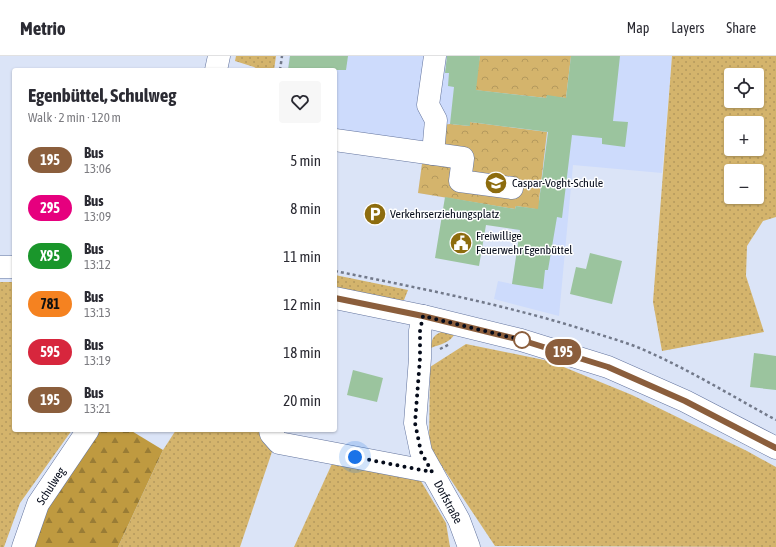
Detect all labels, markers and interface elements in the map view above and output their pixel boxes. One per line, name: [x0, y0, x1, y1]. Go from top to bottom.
text: Metrio: [20, 17, 66, 39]
text: Map: [627, 20, 649, 36]
text: Layers: [671, 20, 704, 36]
text: Share: [726, 20, 756, 36]
map controls: [724, 68, 764, 204]
button: locate: [724, 68, 764, 108]
button: heart: [279, 81, 321, 123]
text: Egenbüttel, Schulweg: [28, 84, 177, 106]
text: Walk · 2 min · 120 m: [28, 110, 121, 125]
button: +: [724, 116, 764, 156]
text: Bus: [84, 144, 104, 161]
text: 195: [40, 152, 60, 168]
text: 5 min: [290, 152, 321, 169]
text: 13:06: [84, 161, 111, 176]
button: −: [724, 164, 764, 204]
school or university icon: Caspar-Voght-Schule: [483, 170, 509, 196]
place label: Caspar-Voght-Schule: [512, 176, 603, 190]
text: Bus: [84, 192, 104, 209]
text: 295: [40, 200, 60, 216]
text: 8 min: [290, 200, 321, 217]
parking icon: Verkehrserziehungsplatz: [362, 201, 388, 227]
place label: Verkehrserziehungsplatz: [390, 207, 500, 221]
text: 13:09: [84, 209, 111, 224]
place label: Freiwillige Feuerwehr Egenbüttel: [476, 229, 573, 257]
public building icon: Freiwillige Feuerwehr Egenbüttel: [448, 230, 474, 256]
text: Bus: [84, 240, 104, 257]
text: X95: [40, 248, 60, 264]
text: 11 min: [283, 248, 321, 265]
text: 13:12: [84, 257, 111, 272]
text: Bus: [84, 288, 104, 305]
text: 781: [40, 296, 60, 312]
text: 12 min: [283, 296, 321, 313]
text: 13:13: [84, 305, 111, 320]
unlabelled marker: [513, 331, 531, 349]
text: Bus: [84, 336, 104, 353]
line badge: 195: [540, 339, 586, 365]
text: 595: [40, 344, 60, 360]
text: 18 min: [283, 344, 321, 361]
text: 195: [553, 344, 573, 360]
text: 13:19: [84, 353, 111, 368]
text: Bus: [84, 384, 104, 401]
text: 195: [40, 392, 60, 408]
text: 20 min: [283, 392, 321, 409]
text: 13:21: [84, 401, 111, 416]
your location: [345, 447, 365, 467]
street label: Schulweg: [34, 464, 69, 507]
street label: Dorfstraße: [431, 478, 465, 526]

